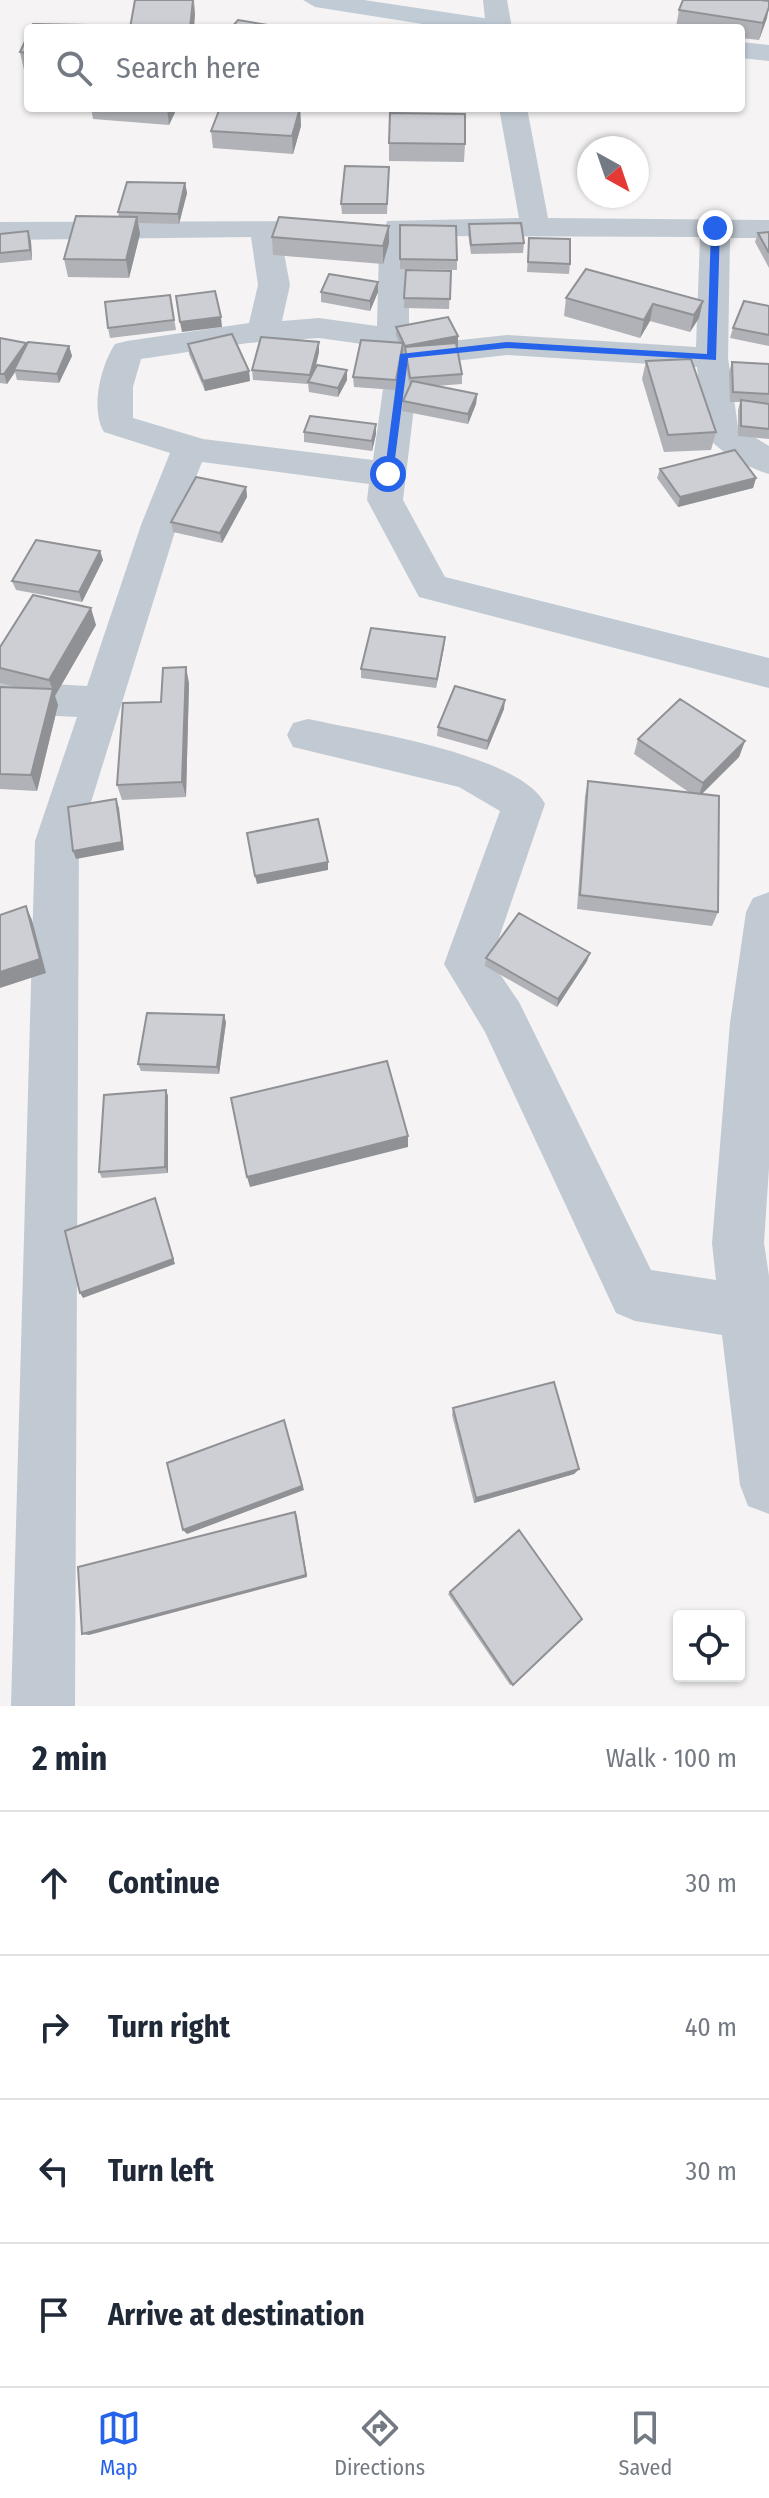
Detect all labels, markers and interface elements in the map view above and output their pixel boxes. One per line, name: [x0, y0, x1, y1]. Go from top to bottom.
search box: [24, 24, 745, 112]
icon: search: [52, 46, 96, 90]
text: Search here: [116, 50, 261, 86]
north arrow: [577, 136, 649, 208]
route end: [697, 210, 733, 246]
route start: [370, 456, 406, 492]
map controls: [673, 1610, 745, 1682]
button: locate: [673, 1610, 745, 1682]
text: 2 min: [32, 1738, 107, 1779]
text: Walk · 100 m: [606, 1743, 737, 1774]
icon: ahead: [32, 1861, 76, 1905]
text: Continue: [108, 1865, 220, 1901]
text: 30 m: [686, 1868, 737, 1899]
icon: right: [32, 2005, 76, 2049]
text: Turn right: [108, 2009, 230, 2045]
text: 40 m: [685, 2012, 737, 2043]
icon: left: [32, 2149, 76, 2193]
text: Turn left: [108, 2153, 214, 2189]
text: 30 m: [686, 2156, 737, 2187]
icon: arrive: [32, 2293, 76, 2337]
text: Arrive at destination: [108, 2297, 365, 2333]
tab: Map: [97, 2406, 141, 2481]
tab: Directions: [334, 2406, 425, 2481]
tab: Saved: [619, 2406, 672, 2481]

